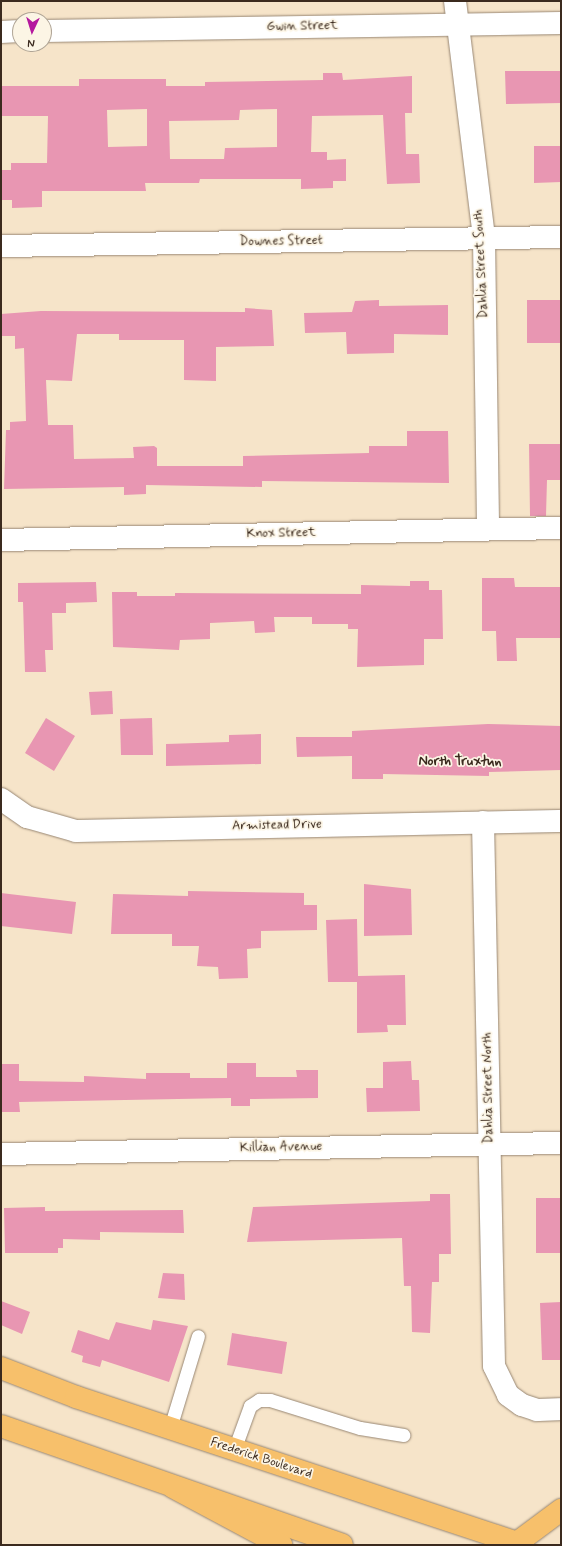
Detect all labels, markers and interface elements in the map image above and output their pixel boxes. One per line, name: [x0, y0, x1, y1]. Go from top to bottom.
north arrow: [12, 12, 52, 52]
street label: Gwin Street: [266, 19, 338, 35]
text: N: [27, 36, 35, 50]
street label: Dahlia Street South: [471, 209, 493, 319]
street label: Downes Street: [238, 233, 324, 251]
street label: Knox Street: [246, 526, 316, 542]
district label: North Truxtun: [419, 753, 501, 769]
street label: Armistead Drive: [232, 817, 322, 835]
street label: Dahlia Street North: [480, 1032, 498, 1144]
street label: Killian Avenue: [241, 1140, 321, 1156]
street label: Frederick Boulevard: [208, 1435, 314, 1483]

